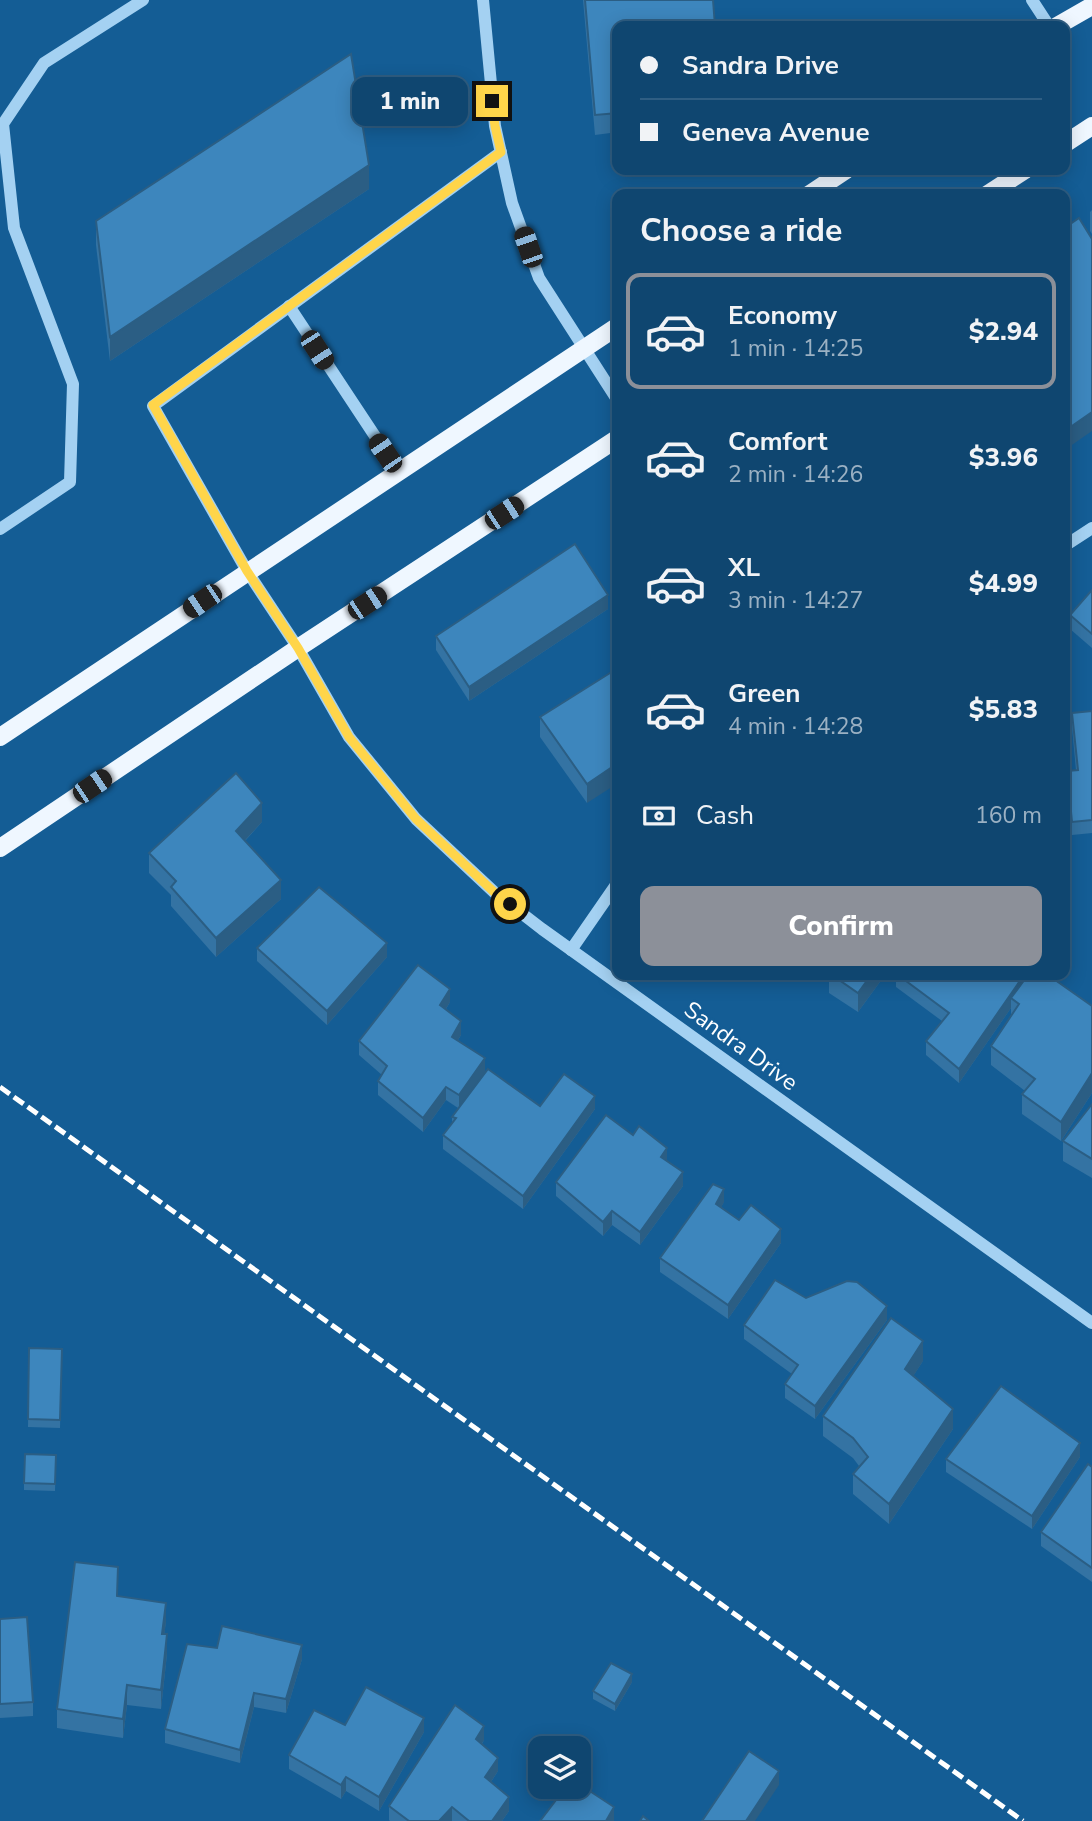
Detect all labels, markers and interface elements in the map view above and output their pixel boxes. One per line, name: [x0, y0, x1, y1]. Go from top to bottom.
text: Sandra Drive: [682, 48, 839, 83]
callout: 1 min: [352, 76, 468, 126]
route end: [476, 85, 508, 117]
text: 1 min: [380, 86, 440, 117]
text: Geneva Avenue: [682, 115, 870, 150]
text: Choose a ride: [640, 209, 842, 252]
car: [512, 224, 545, 270]
text: Economy: [728, 298, 837, 333]
icon: car: [644, 300, 707, 363]
text: $2.94: [969, 314, 1038, 349]
car: [297, 327, 338, 373]
text: 1 min · 14:25: [728, 333, 863, 364]
text: Comfort: [728, 424, 828, 459]
icon: car: [644, 426, 707, 489]
car: [365, 430, 406, 476]
text: $3.96: [969, 440, 1038, 475]
text: 2 min · 14:26: [728, 459, 863, 490]
car: [481, 493, 528, 533]
text: XL: [728, 550, 760, 585]
icon: car: [644, 552, 707, 615]
text: $4.99: [969, 566, 1038, 601]
car: [179, 581, 226, 621]
car: [344, 583, 391, 623]
text: 3 min · 14:27: [728, 585, 863, 616]
text: Green: [728, 676, 801, 711]
icon: car: [644, 678, 707, 741]
text: $5.83: [969, 692, 1038, 727]
text: 4 min · 14:28: [728, 711, 863, 742]
car: [69, 766, 116, 806]
icon: cash: [640, 797, 678, 835]
text: Cash: [696, 798, 754, 833]
text: 160 m: [975, 800, 1042, 831]
button: Confirm: [640, 886, 1042, 966]
route start: [494, 888, 526, 920]
street label: Sandra Drive: [678, 994, 804, 1098]
map controls: [528, 1736, 591, 1799]
button: layers: [528, 1736, 591, 1799]

